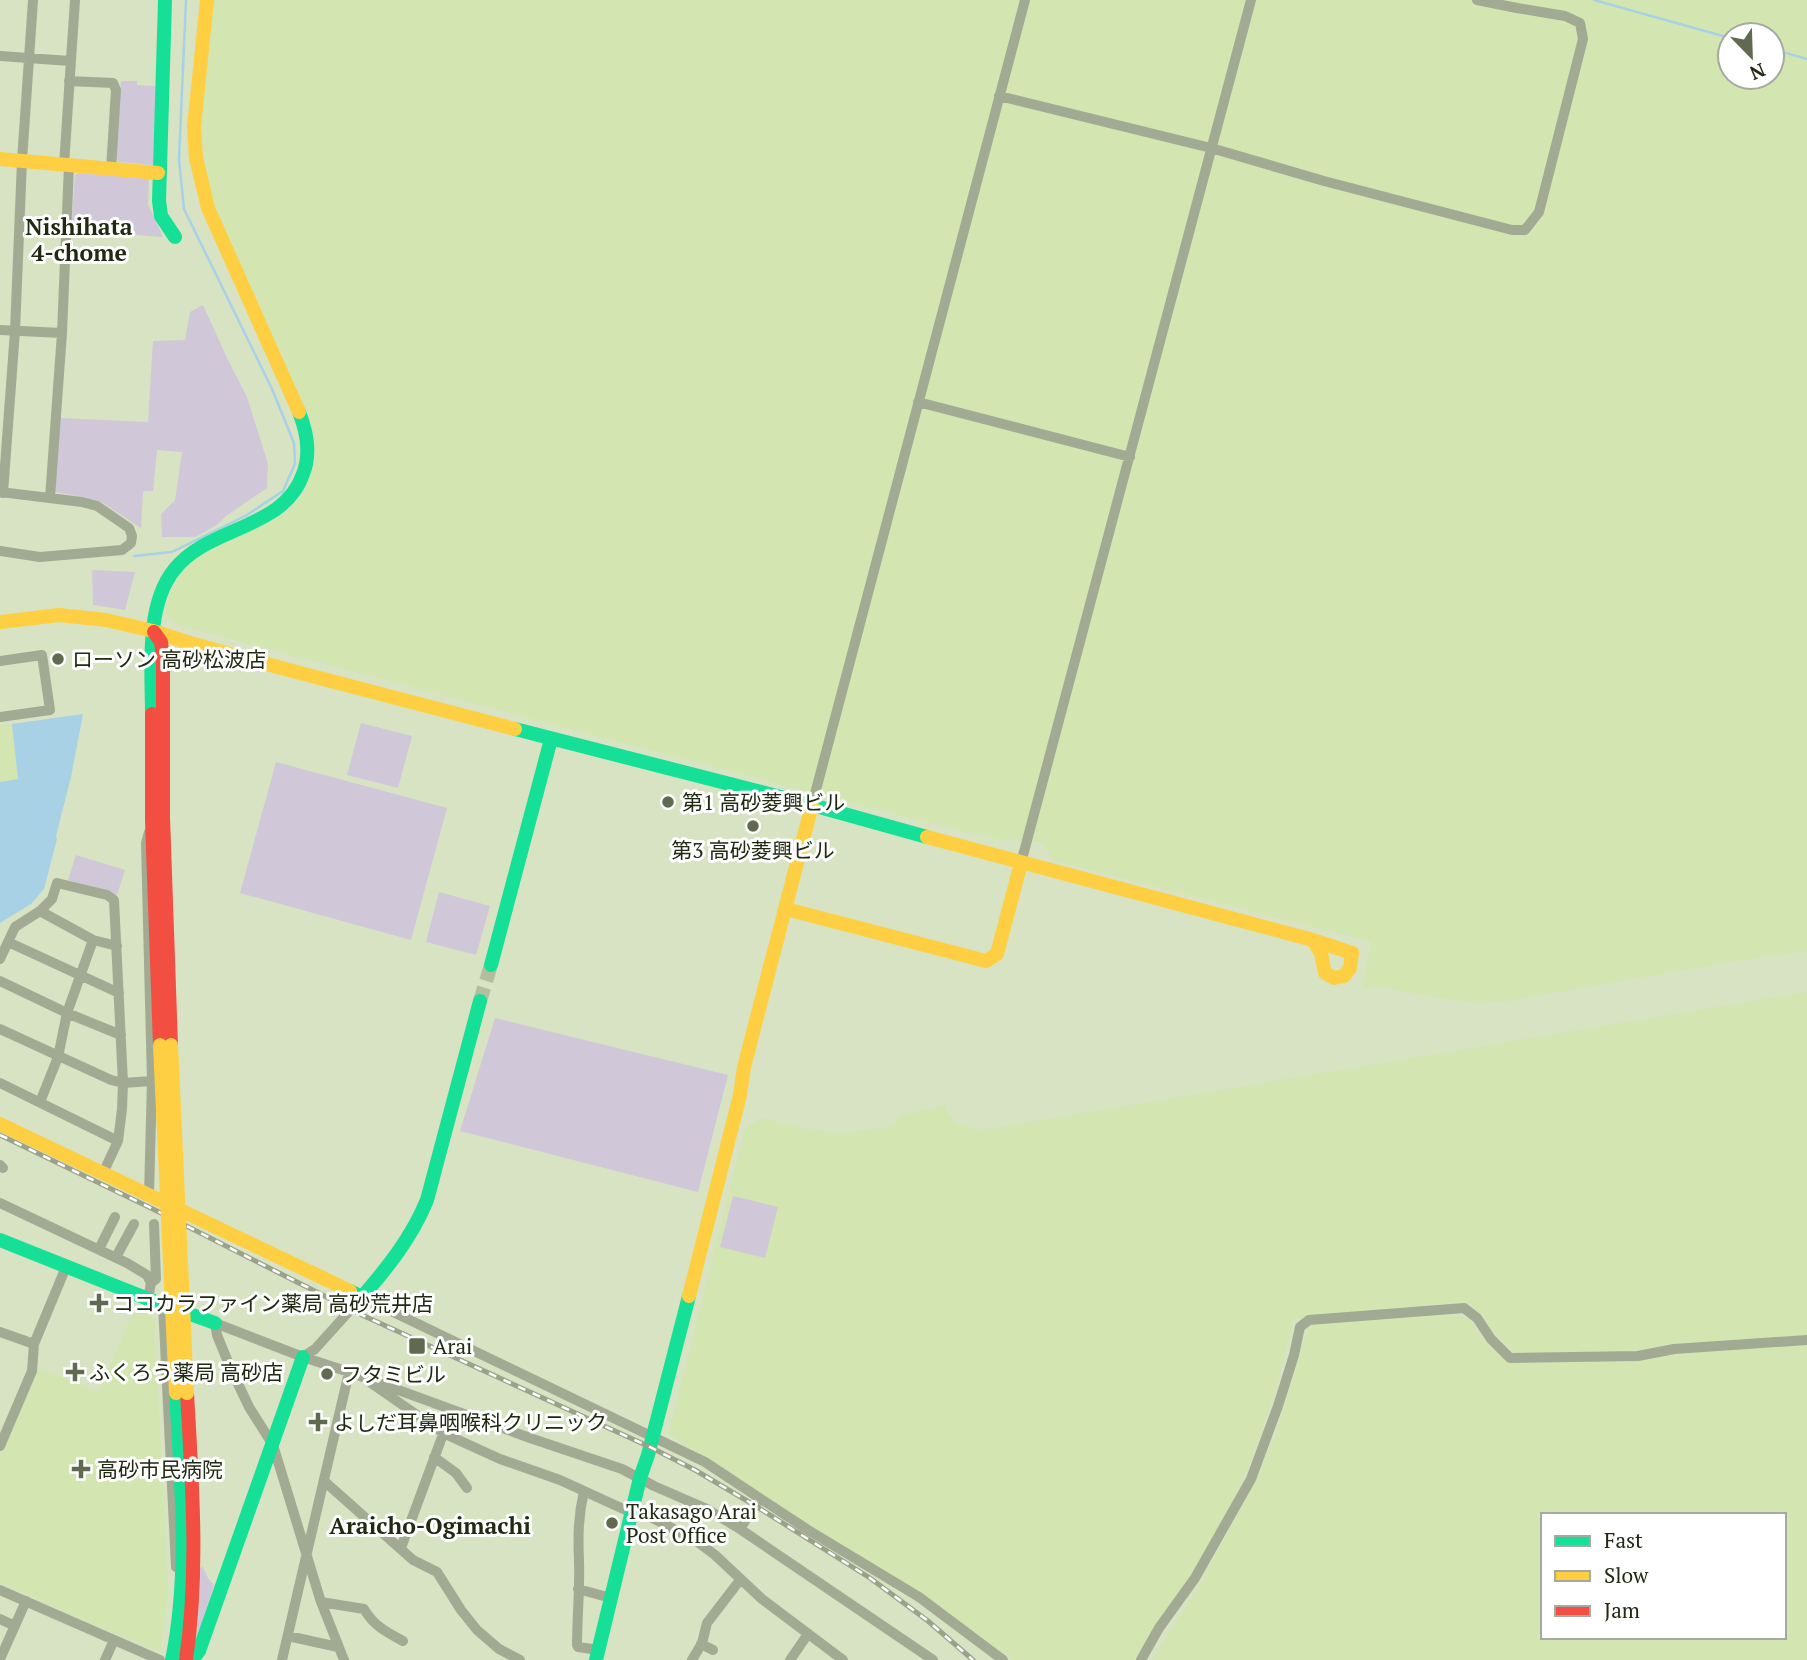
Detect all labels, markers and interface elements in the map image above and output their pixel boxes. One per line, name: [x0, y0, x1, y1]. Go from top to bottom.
north arrow: [1716, 21, 1786, 91]
text: N: [1746, 58, 1769, 87]
district label: Nishihata 4-chome: [25, 211, 133, 268]
place label: ローソン 高砂松波店: [72, 645, 266, 673]
marker: ローソン 高砂松波店: [50, 651, 66, 667]
place label: 第1 高砂菱興ビル: [682, 788, 845, 816]
marker: 第1 高砂菱興ビル: [660, 794, 676, 810]
marker: 第3 高砂菱興ビル: [745, 818, 761, 834]
place label: 第3 高砂菱興ビル: [671, 836, 835, 864]
place label: ココカラファイン薬局 高砂荒井店: [113, 1289, 433, 1317]
marker: ココカラファイン薬局 高砂荒井店: [91, 1295, 107, 1311]
place label: Arai: [433, 1332, 472, 1360]
marker: Arai: [407, 1336, 427, 1356]
place label: ふくろう薬局 高砂店: [89, 1358, 283, 1386]
place label: フタミビル: [341, 1360, 446, 1388]
marker: ふくろう薬局 高砂店: [67, 1364, 83, 1380]
marker: フタミビル: [319, 1366, 335, 1382]
place label: よしだ耳鼻咽喉科クリニック: [334, 1408, 607, 1436]
marker: よしだ耳鼻咽喉科クリニック: [308, 1412, 328, 1432]
place label: 高砂市民病院: [97, 1455, 223, 1483]
marker: 高砂市民病院: [71, 1459, 91, 1479]
place label: Takasago Arai Post Office: [626, 1497, 757, 1549]
district label: Araicho-Ogimachi: [329, 1510, 531, 1541]
legend: [1541, 1513, 1786, 1639]
marker: Takasago Arai Post Office: [604, 1515, 620, 1531]
text: Fast: [1604, 1526, 1643, 1554]
text: Slow: [1604, 1561, 1649, 1589]
text: Jam: [1604, 1596, 1640, 1624]

